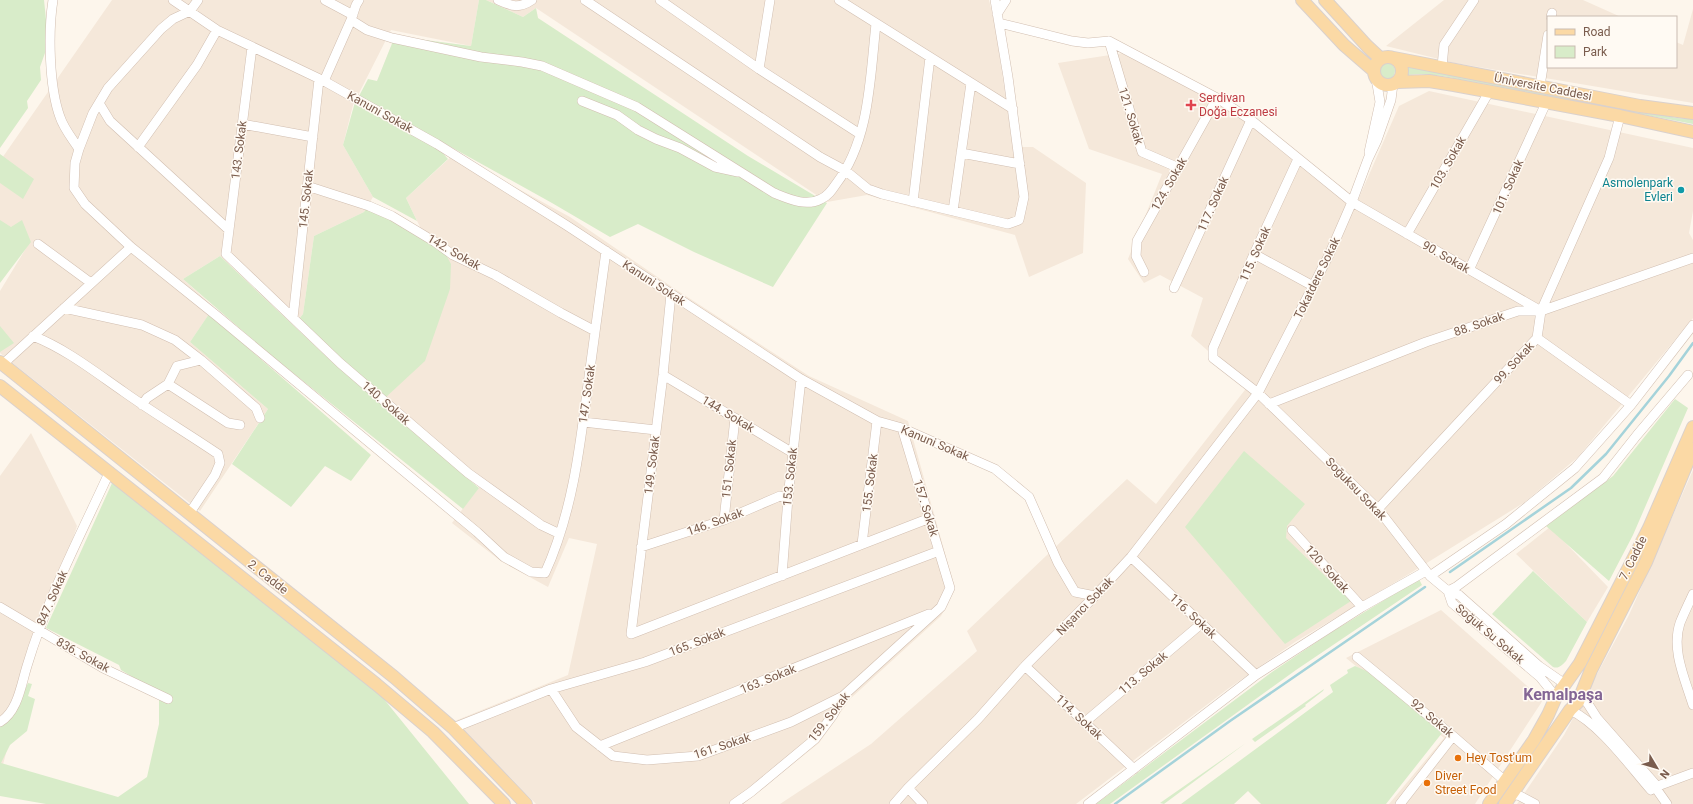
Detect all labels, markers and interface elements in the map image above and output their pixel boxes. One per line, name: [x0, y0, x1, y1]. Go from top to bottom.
legend: [1547, 16, 1677, 68]
text: Road: [1583, 25, 1611, 39]
text: Park: [1583, 45, 1608, 59]
street label: Üniversite Caddesi: [1493, 70, 1593, 103]
street label: 121. Sokak: [1116, 86, 1147, 147]
street label: Kanuni Sokak: [345, 88, 416, 136]
place label: Serdivan Doğa Eczanesi: [1199, 91, 1278, 119]
marker: Serdivan Doğa Eczanesi: [1186, 100, 1196, 110]
street label: 143. Sokak: [228, 119, 250, 180]
street label: 103. Sokak: [1427, 133, 1469, 192]
street label: 124. Sokak: [1148, 154, 1190, 213]
street label: 101. Sokak: [1490, 156, 1527, 217]
street label: 145. Sokak: [296, 168, 316, 229]
street label: 117. Sokak: [1195, 173, 1232, 234]
place label: Asmolenpark Evleri: [1602, 176, 1674, 204]
marker: Asmolenpark Evleri: [1676, 185, 1686, 195]
street label: 115. Sokak: [1237, 223, 1274, 284]
street label: 142. Sokak: [425, 231, 484, 273]
street label: Tokatdere Sokak: [1291, 234, 1343, 321]
street label: 90. Sokak: [1420, 238, 1473, 277]
street label: Kanuni Sokak: [620, 257, 689, 309]
street label: 88. Sokak: [1452, 309, 1507, 339]
street label: 99. Sokak: [1491, 338, 1538, 387]
street label: 147. Sokak: [576, 363, 598, 424]
street label: 140. Sokak: [359, 378, 414, 428]
street label: 144. Sokak: [699, 393, 758, 436]
street label: Kanuni Sokak: [899, 422, 972, 464]
street label: 149. Sokak: [641, 434, 663, 495]
street label: 151. Sokak: [719, 438, 739, 499]
street label: 153. Sokak: [780, 446, 800, 507]
street label: 155. Sokak: [859, 452, 881, 513]
street label: Soğuksu Sokak: [1323, 455, 1390, 524]
street label: 157. Sokak: [911, 478, 942, 539]
street label: 146. Sokak: [685, 505, 746, 539]
street label: 7. Cadde: [1616, 534, 1650, 582]
street label: 120. Sokak: [1302, 542, 1353, 596]
street label: 2. Cadde: [245, 557, 291, 597]
street label: 847. Sokak: [34, 567, 71, 628]
street label: Nişancı Sokak: [1054, 573, 1117, 638]
street label: 116. Sokak: [1167, 591, 1220, 642]
street label: Soğuk Su Sokak: [1453, 601, 1528, 668]
street label: 165. Sokak: [667, 625, 728, 659]
street label: 836. Sokak: [54, 635, 113, 676]
street label: 113. Sokak: [1116, 648, 1171, 697]
street label: 163. Sokak: [738, 661, 799, 697]
district label: Kemalpaşa: [1523, 685, 1603, 704]
street label: 159. Sokak: [805, 689, 853, 745]
street label: 114. Sokak: [1053, 692, 1106, 743]
street label: 92. Sokak: [1407, 696, 1457, 741]
street label: 161. Sokak: [692, 730, 753, 762]
north arrow: [1637, 748, 1677, 788]
place label: Hey Tost'um: [1466, 751, 1532, 765]
marker: Hey Tost'um: [1453, 753, 1463, 763]
text: N: [1657, 767, 1672, 781]
place label: Diver Street Food: [1435, 769, 1497, 797]
marker: Diver Street Food: [1422, 778, 1432, 788]

